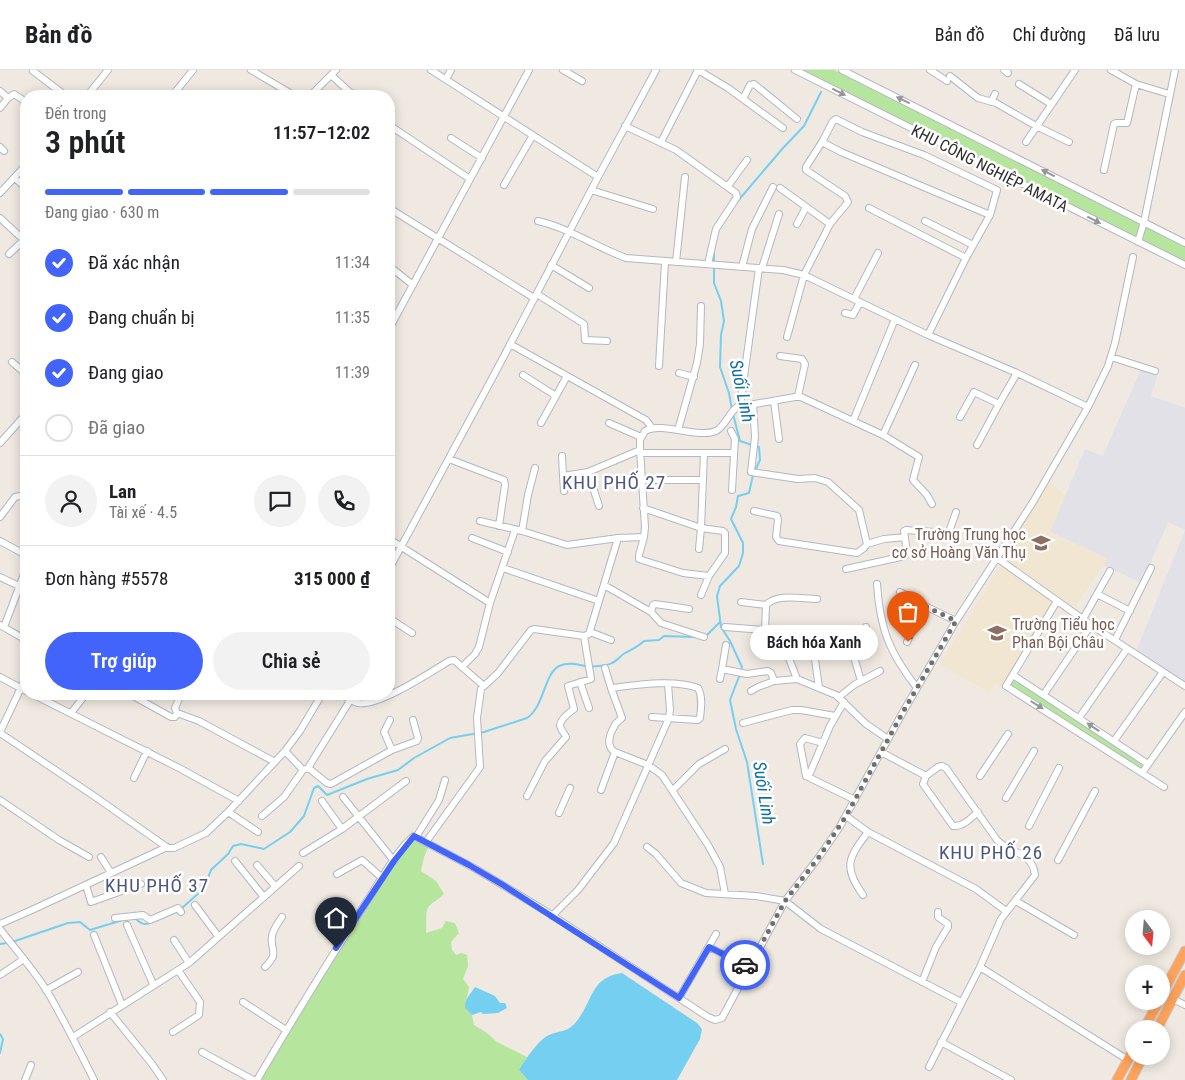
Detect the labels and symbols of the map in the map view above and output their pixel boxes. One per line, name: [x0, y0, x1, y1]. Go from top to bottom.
one-way arrow: [832, 88, 846, 96]
one-way arrow: [896, 96, 910, 104]
street label: KHU CÔNG NGHIỆP AMATA: [908, 120, 1072, 216]
one-way arrow: [1041, 169, 1055, 177]
one-way arrow: [1087, 216, 1101, 224]
water label: Suối Linh: [726, 358, 759, 424]
district label: KHU PHỐ 27: [562, 470, 666, 494]
place label: Trường Trung học cơ sở Hoàng Văn Thụ: [892, 525, 1026, 562]
school or university icon: Trường Trung học cơ sở Hoàng Văn Thụ: [1030, 532, 1052, 554]
pin: [887, 591, 929, 642]
place label: Trường Tiểu học Phan Bội Châu: [1012, 615, 1115, 652]
school or university icon: Trường Tiểu học Phan Bội Châu: [986, 622, 1008, 644]
callout: Bách hóa Xanh: [750, 624, 878, 660]
one-way arrow: [1030, 700, 1043, 710]
one-way arrow: [1086, 722, 1100, 732]
water label: Suối Linh: [749, 760, 780, 826]
district label: KHU PHỐ 26: [939, 840, 1043, 864]
district label: KHU PHỐ 37: [105, 873, 209, 897]
pin: [315, 897, 357, 948]
north arrow: [1125, 910, 1170, 955]
courier: [720, 940, 770, 990]

